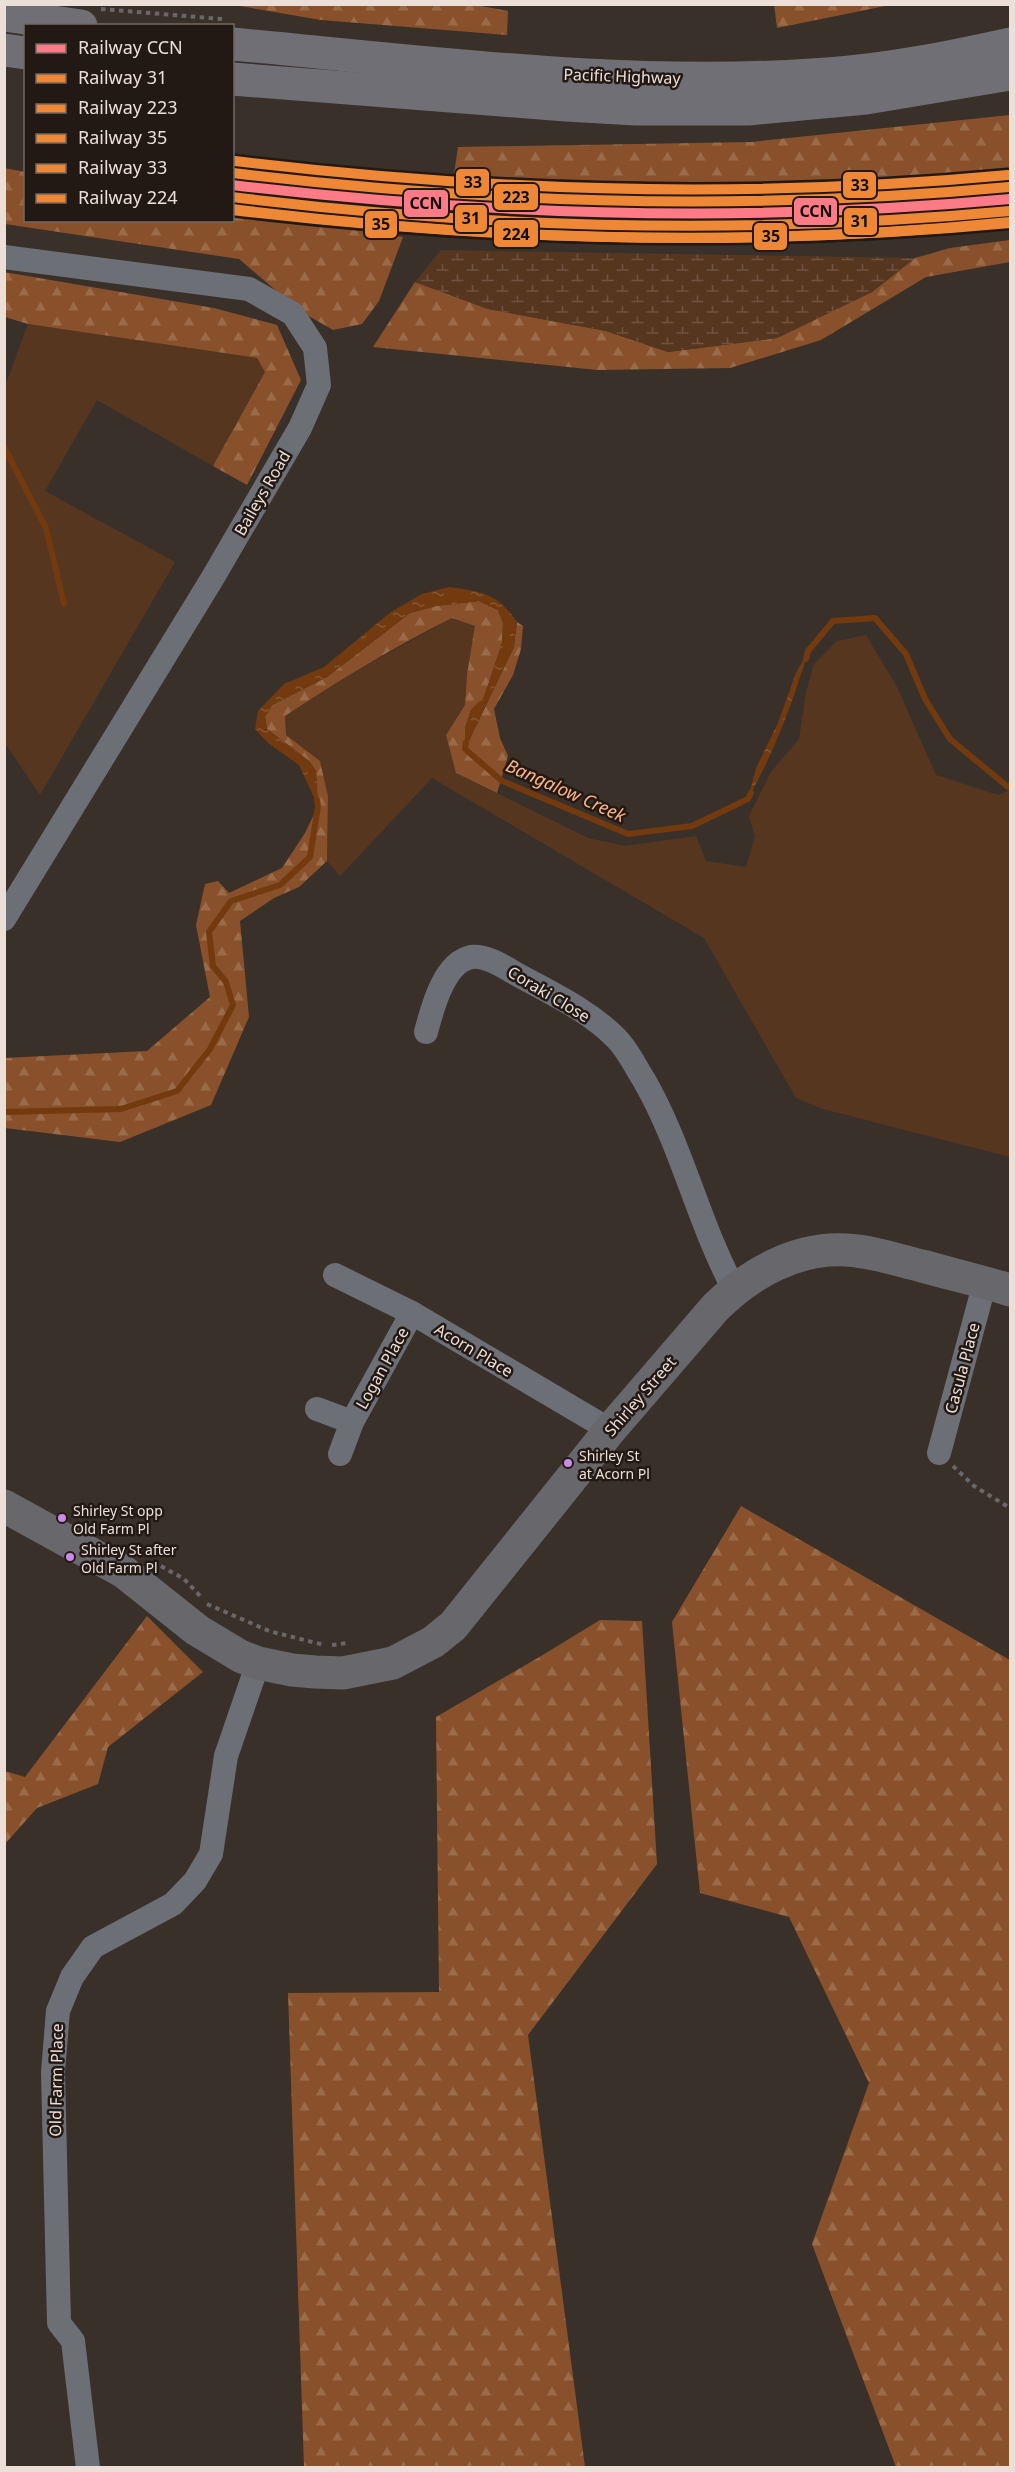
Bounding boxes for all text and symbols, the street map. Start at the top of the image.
legend [24,24,234,222]
text: Railway CCN [78,35,183,59]
street label: Pacific Highway [563,63,682,89]
text: Railway 31 [78,65,167,89]
text: Railway 223 [78,95,178,119]
text: Railway 35 [78,125,167,149]
text: Railway 33 [78,155,167,179]
line badge: 33 [455,168,490,197]
text: 33 [464,171,482,193]
line badge: 33 [842,171,877,199]
text: 33 [851,174,869,196]
line badge: 223 [493,183,539,211]
text: Railway 224 [78,185,178,209]
text: 223 [502,186,530,208]
line badge: CCN [403,189,449,218]
text: CCN [409,192,443,214]
line badge: CCN [793,197,838,226]
text: CCN [799,200,833,222]
line badge: 31 [454,204,488,233]
text: 31 [462,207,480,229]
line badge: 31 [843,207,878,236]
line badge: 35 [364,210,398,239]
text: 31 [851,210,869,232]
text: 35 [372,213,390,235]
line badge: 224 [493,219,539,248]
line badge: 35 [753,222,788,251]
text: 224 [502,223,530,245]
text: 35 [762,225,780,247]
street label: Baileys Road [229,446,295,540]
water label: Bangalow Creek [502,753,631,828]
street label: Coraki Close [504,961,594,1027]
street label: Acorn Place [431,1318,517,1382]
street label: Casula Place [939,1320,985,1416]
street label: Logan Place [350,1323,414,1413]
street label: Shirley Street [599,1351,681,1441]
place label: Shirley St at Acorn Pl [579,1446,650,1483]
marker: Shirley St at Acorn Pl [562,1457,574,1469]
place label: Shirley St opp Old Farm Pl [73,1501,163,1538]
marker: Shirley St opp Old Farm Pl [56,1512,68,1524]
place label: Shirley St after Old Farm Pl [81,1540,177,1577]
marker: Shirley St after Old Farm Pl [64,1551,76,1563]
street label: Old Farm Place [44,2023,68,2137]

